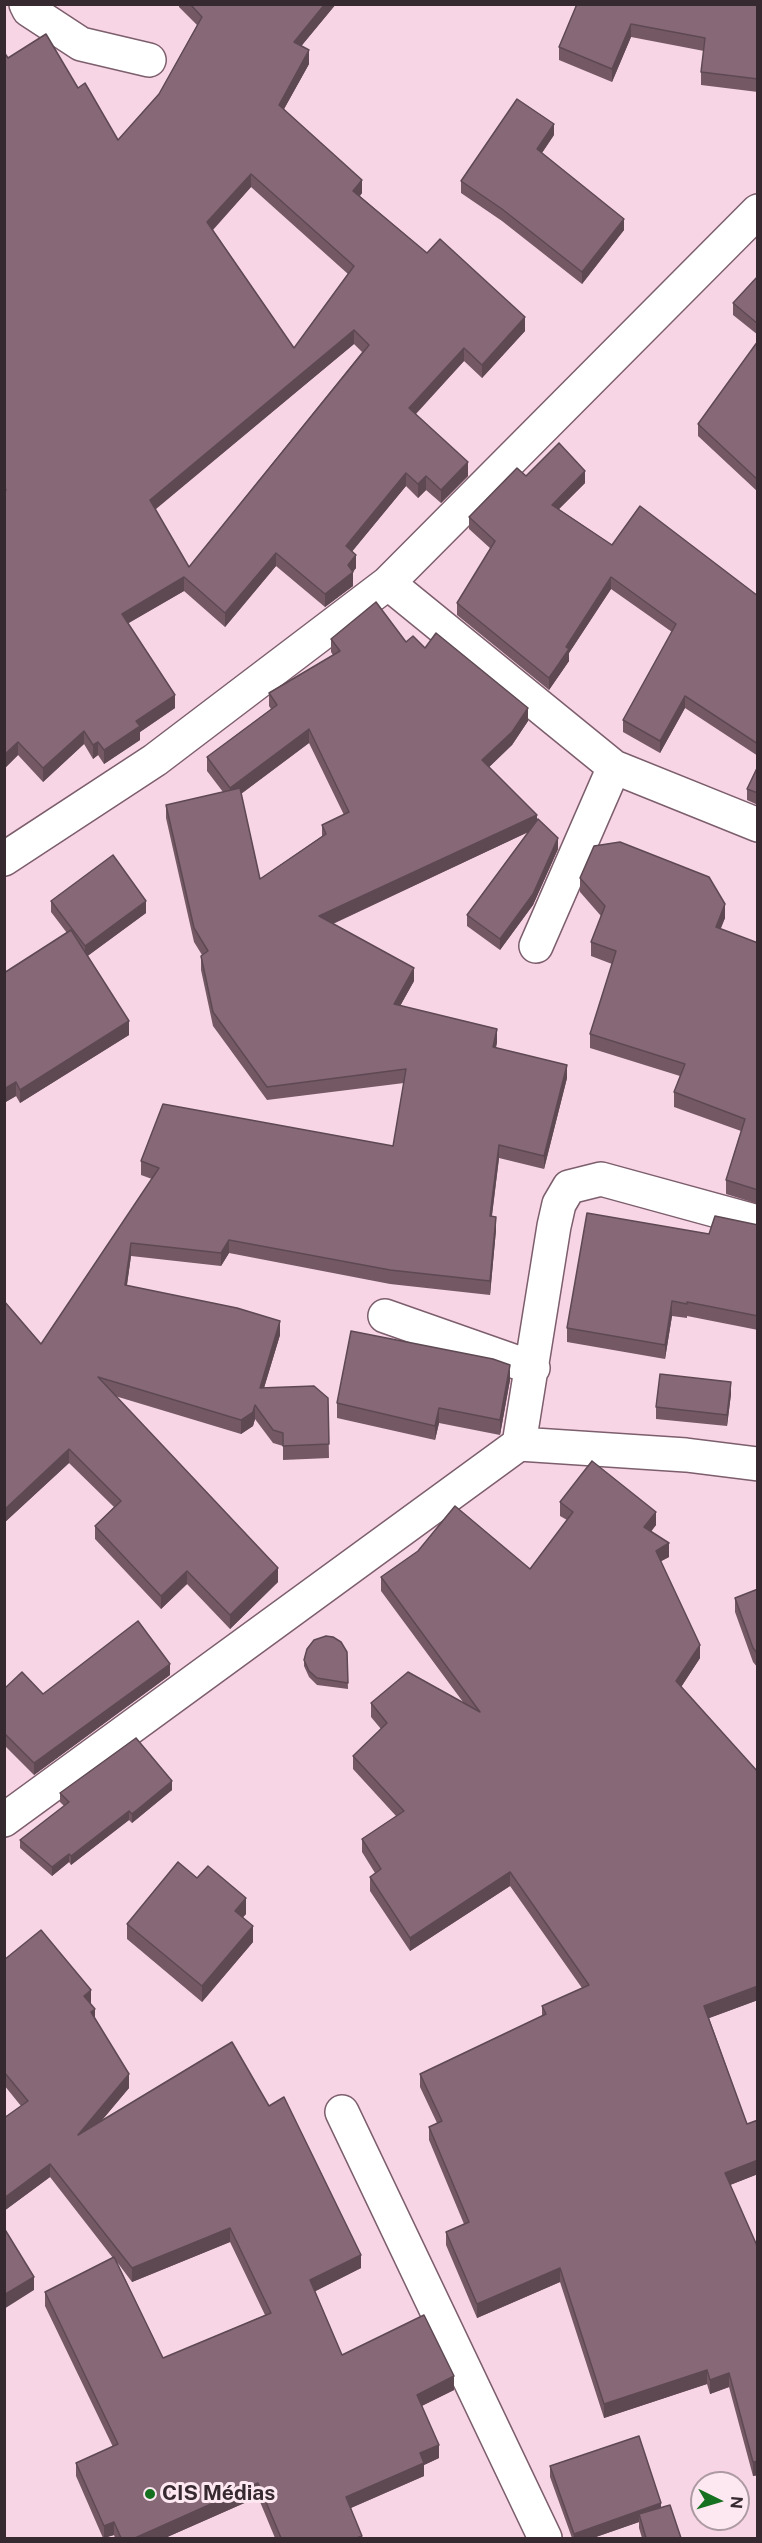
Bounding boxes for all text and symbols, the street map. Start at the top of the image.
north arrow [690,2471,750,2531]
place label: CIS Médias [162,2481,275,2507]
marker: CIS Médias [143,2487,157,2501]
text: N [726,2495,746,2509]

